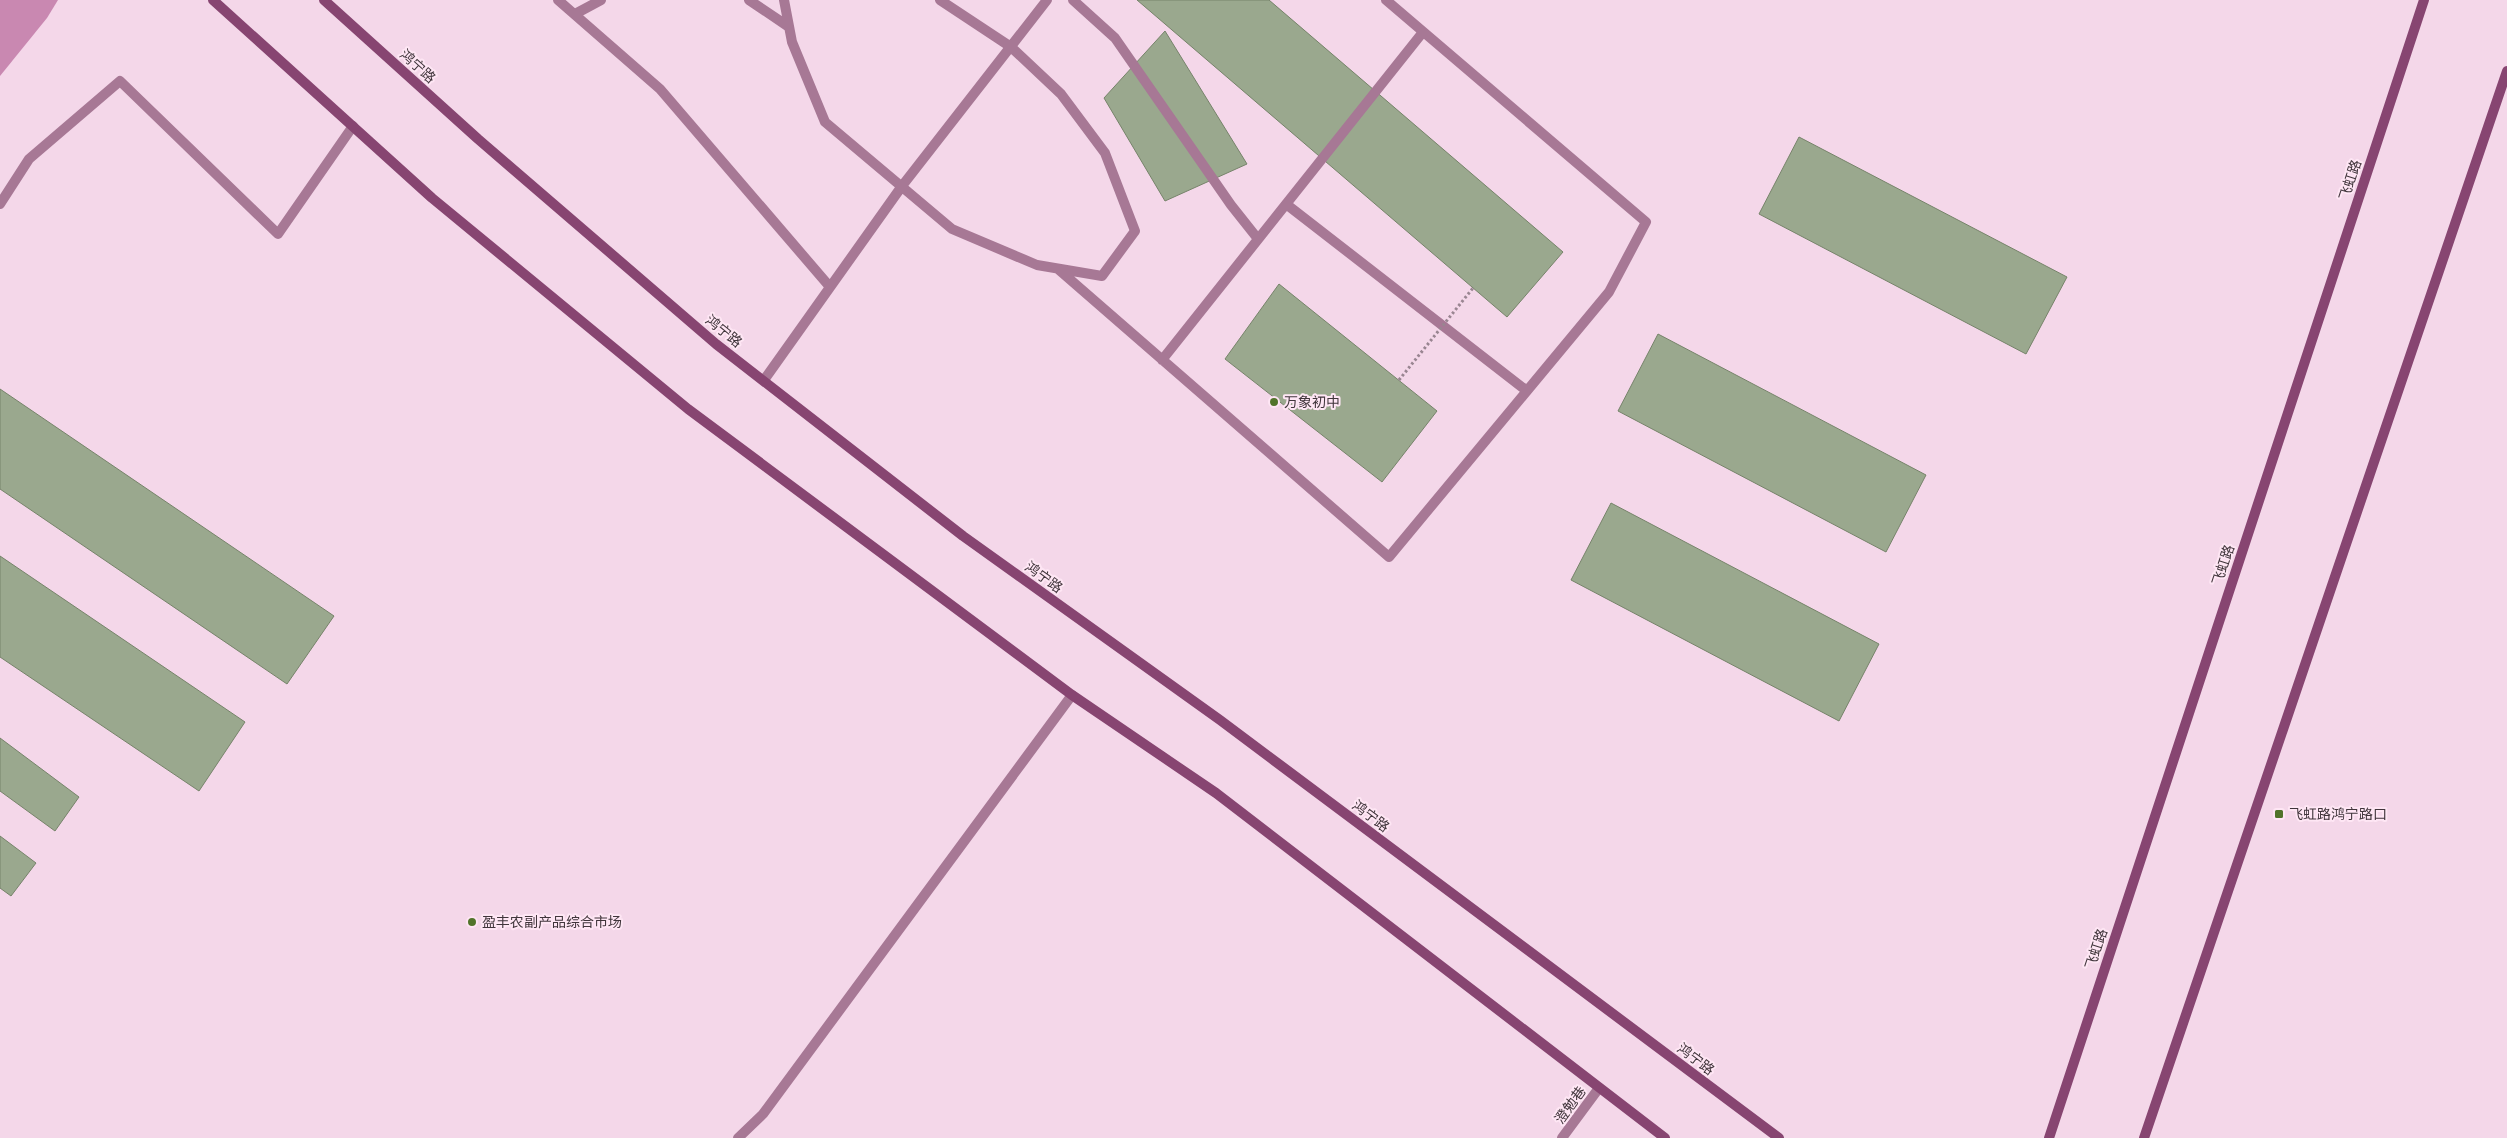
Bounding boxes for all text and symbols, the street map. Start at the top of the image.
street label: 鸿宁路 [396,45,440,87]
street label: 飞虹路 [2334,157,2366,203]
street label: 鸿宁路 [701,310,747,352]
place label: 万象初中 [1284,392,1340,412]
marker: 万象初中 [1268,396,1280,408]
street label: 飞虹路 [2207,542,2239,588]
street label: 鸿宁路 [1021,557,1067,597]
street label: 鸿宁路 [1348,795,1394,837]
place label: 飞虹路鸿宁路口 [2289,804,2387,824]
marker: 飞虹路鸿宁路口 [2273,808,2285,820]
place label: 盈丰农副产品综合市场 [482,912,622,932]
marker: 盈丰农副产品综合市场 [466,916,478,928]
street label: 飞虹路 [2080,926,2112,972]
street label: 鸿宁路 [1673,1038,1719,1080]
street label: 澄勉巷 [1550,1082,1590,1128]

